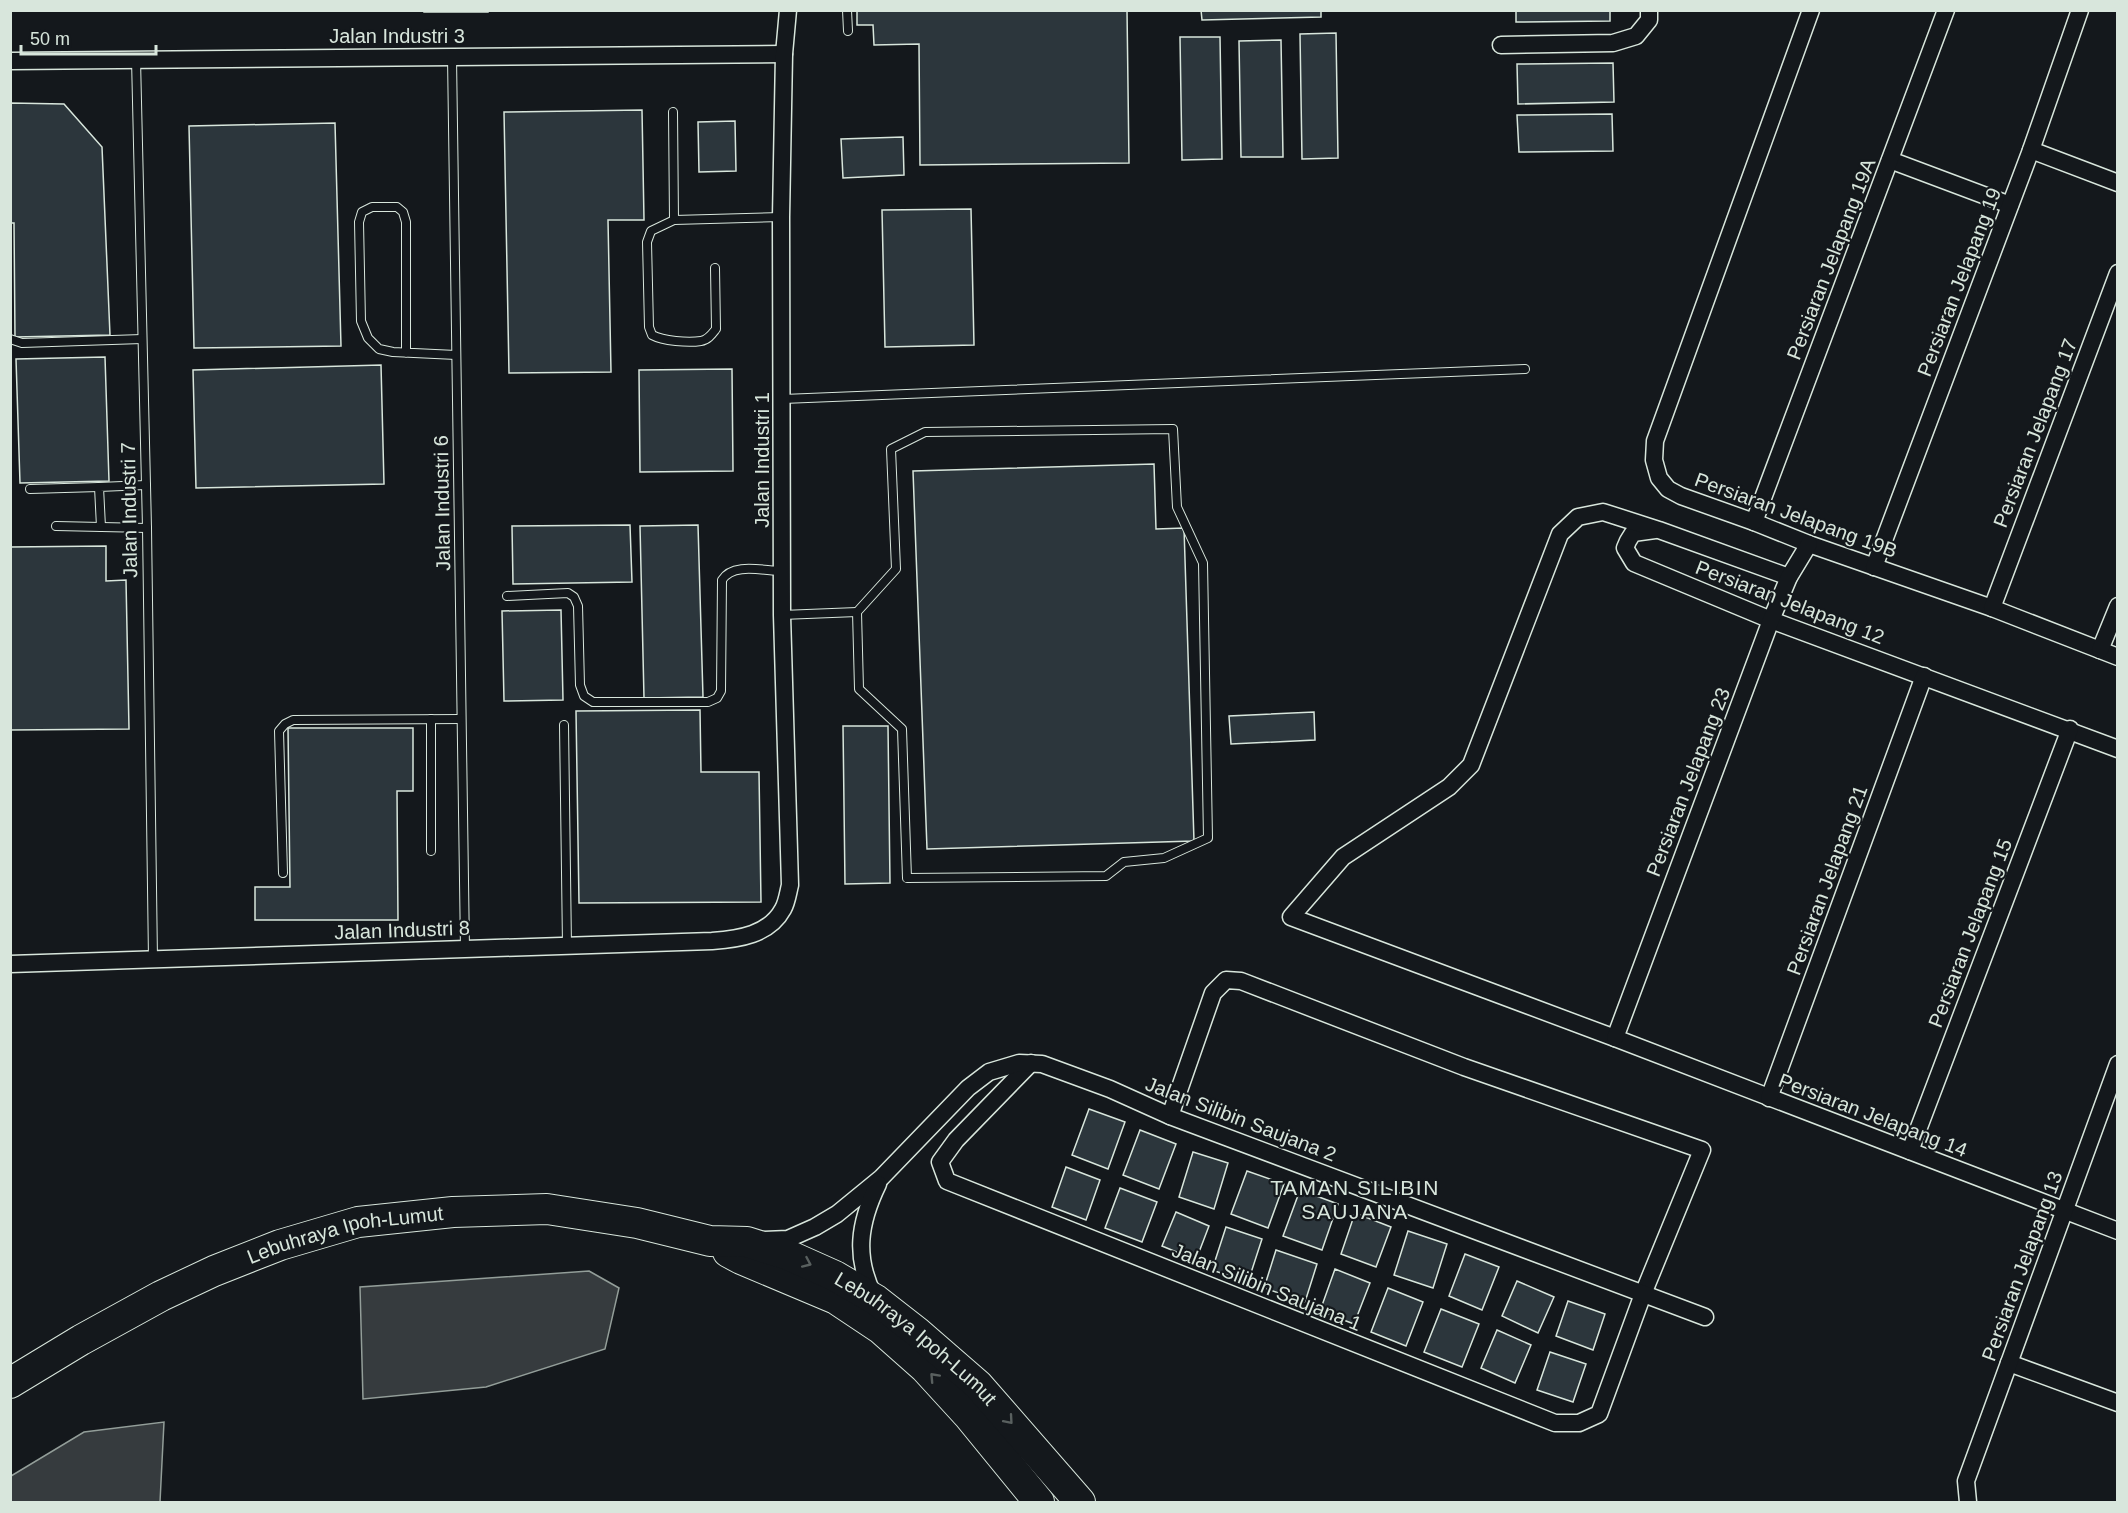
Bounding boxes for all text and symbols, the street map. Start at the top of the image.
scale bar [21,18,156,56]
street label: Jalan Industri 3 [329,25,465,47]
text: 50 m [30,29,70,49]
street label: Persiaran Jelapang 19A [1782,155,1880,363]
street label: Persiaran Jelapang 19 [1913,185,2005,379]
street label: Persiaran Jelapang 17 [1989,336,2081,530]
street label: Jalan Industri 1 [751,392,773,528]
street label: Jalan Industri 6 [430,435,454,571]
street label: Jalan Industri 7 [117,442,141,578]
street label: Persiaran Jelapang 19B [1692,468,1900,562]
street label: Persiaran Jelapang 12 [1693,556,1887,648]
street label: Persiaran Jelapang 23 [1642,685,1734,879]
street label: Persiaran Jelapang 21 [1782,782,1872,978]
street label: Persiaran Jelapang 15 [1924,836,2016,1030]
street label: Jalan Industri 8 [334,917,470,943]
street label: Persiaran Jelapang 14 [1776,1069,1970,1161]
street label: Jalan Silibin Saujana 2 [1143,1072,1339,1166]
street label: Persiaran Jelapang 13 [1977,1168,2067,1364]
district label: TAMAN SILIBIN SAUJANA [1270,1176,1440,1223]
street label: Lebuhraya Ipoh-Lumut [244,1202,445,1268]
street label: Jalan Silibin Saujana 1 [1169,1239,1365,1335]
one-way arrow [801,1256,812,1268]
street label: Lebuhraya Ipoh-Lumut [831,1267,1002,1410]
one-way arrow [930,1374,941,1384]
one-way arrow [1002,1413,1013,1424]

